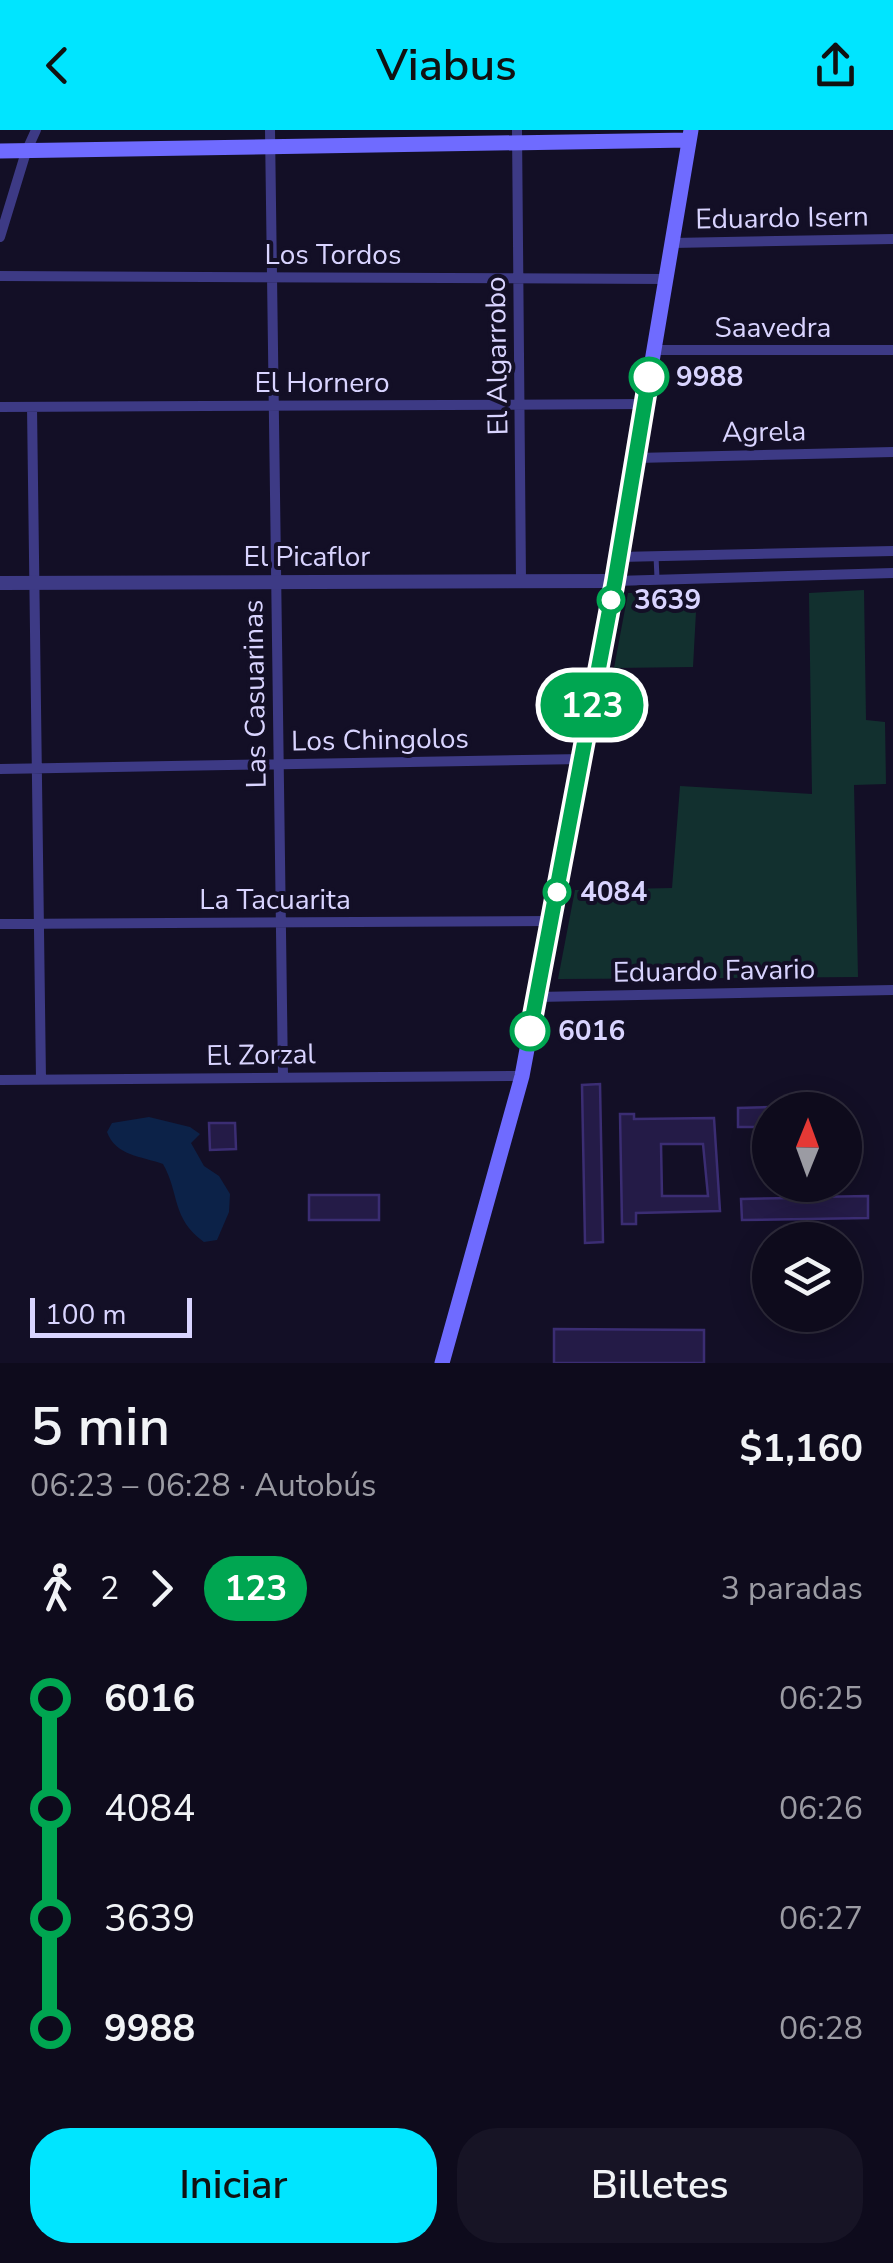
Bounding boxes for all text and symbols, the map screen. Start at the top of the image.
text: Viabus [376,35,517,96]
icon: back [30,38,85,93]
icon: share [808,38,863,93]
street label: Eduardo Isern [695,197,869,239]
street label: Los Tordos [265,236,401,274]
street label: El Algarrobo [477,276,517,436]
street label: Saavedra [715,309,831,347]
marker: 9988 [630,358,668,396]
place label: 9988 [676,358,743,396]
street label: El Hornero [255,364,389,402]
street label: Agrela [721,412,807,452]
street label: El Picaflor [244,538,370,576]
place label: 3639 [634,581,701,619]
marker: 3639 [598,587,624,613]
street label: Las Casuarinas [234,599,276,789]
line badge: 123 [534,672,650,738]
text: 123 [560,682,624,729]
street label: Los Chingolos [291,719,469,761]
place label: 4084 [580,873,647,911]
marker: 4084 [544,879,570,905]
street label: La Tacuarita [199,881,351,919]
street label: Eduardo Favario [612,950,816,992]
marker: 6016 [511,1012,549,1050]
place label: 6016 [558,1012,625,1050]
street label: El Zorzal [206,1035,317,1075]
north arrow [752,1092,862,1202]
map controls [752,1092,862,1332]
button: layers [752,1222,862,1332]
scale bar [30,1293,192,1338]
text: 100 m [45,1296,127,1334]
text: 5 min [30,1389,170,1464]
text: $1,160 [740,1423,863,1474]
text: 06:23 – 06:28 · Autobús [30,1464,377,1507]
icon: walk [30,1561,85,1616]
icon: forward [134,1561,189,1616]
text: 123 [224,1565,287,1612]
text: 2 [100,1567,119,1610]
text: 3 paradas [721,1567,863,1610]
text: 6016 [104,1673,195,1724]
text: 06:25 [779,1677,863,1720]
text: 4084 [104,1783,195,1834]
text: 06:26 [779,1787,863,1830]
text: 3639 [104,1893,195,1944]
text: 06:27 [779,1897,863,1940]
text: 9988 [104,2003,195,2054]
text: 06:28 [779,2007,863,2050]
button: Iniciar [30,2128,437,2243]
button: Billetes [457,2128,863,2243]

